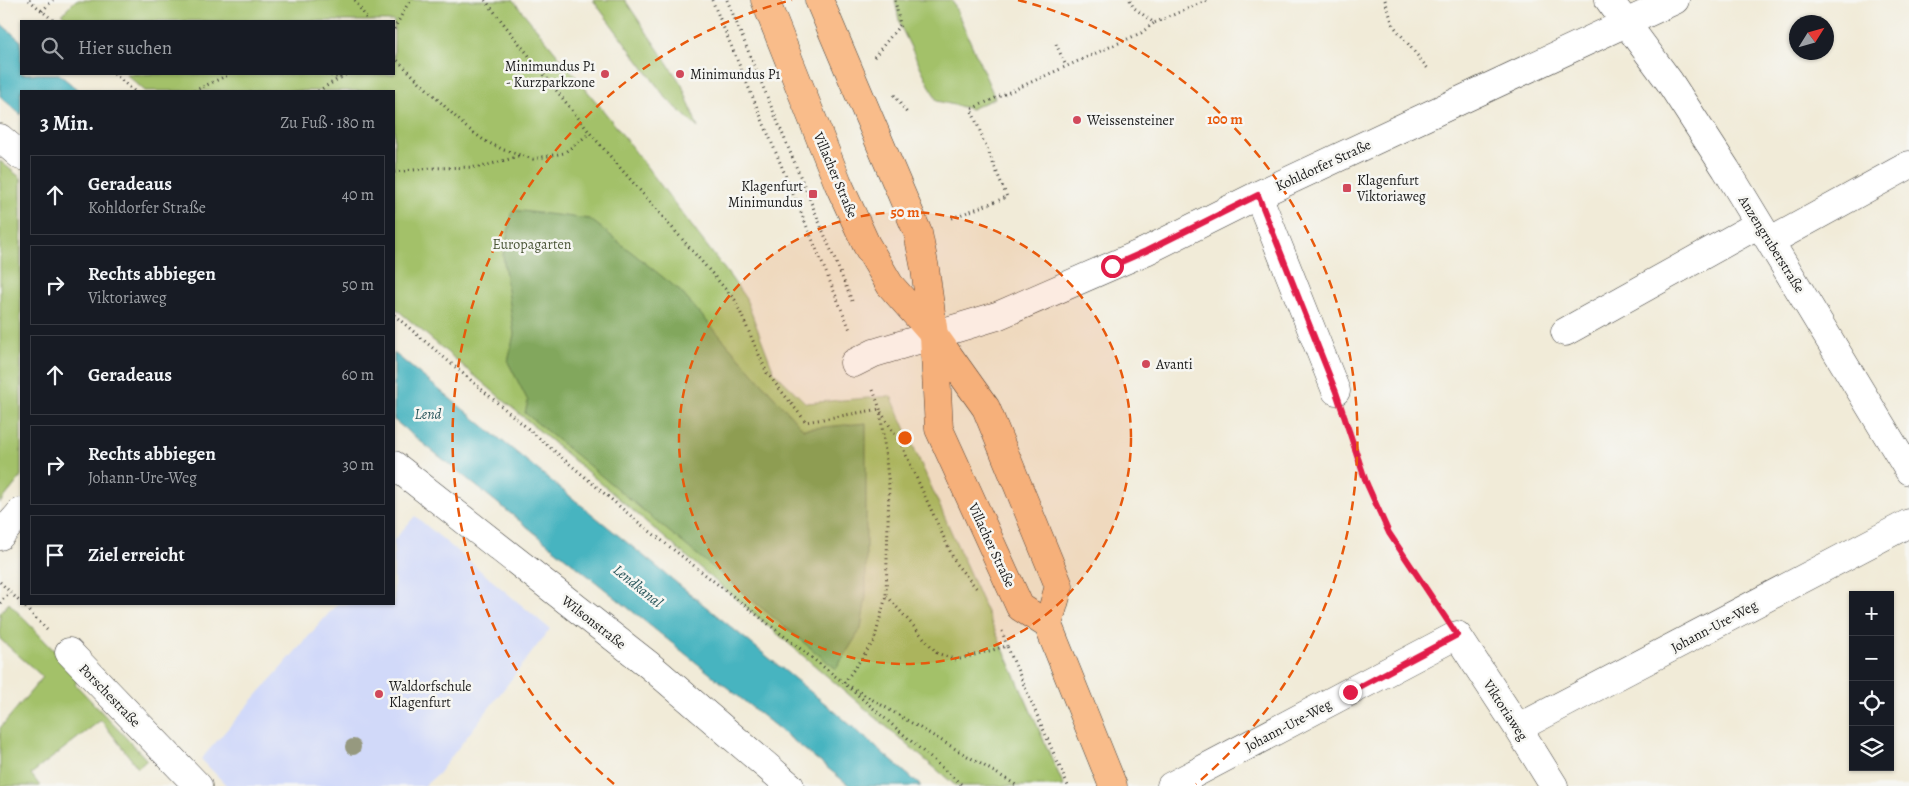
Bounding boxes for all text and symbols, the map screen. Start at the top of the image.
north arrow [1789,15,1834,60]
search box [20,20,395,75]
icon: search [38,34,66,62]
text: Hier suchen [78,35,172,61]
place label: Minimundus P1 - Kurzparkzone [505,57,595,92]
place label: Minimundus P1 [690,65,780,84]
marker: Minimundus P1 - Kurzparkzone [599,68,611,80]
marker: Minimundus P1 [674,68,686,80]
text: 3 Min. [40,109,94,137]
text: 100 m [1207,109,1243,129]
place label: Weissensteiner [1086,111,1175,130]
text: Zu Fuß · 180 m [280,112,375,134]
marker: Weissensteiner [1071,114,1083,126]
street label: Villacher Straße [809,128,862,221]
street label: Kohldorfer Straße [1272,135,1374,196]
text: Geradeaus [88,171,172,197]
place label: Klagenfurt Viktoriaweg [1356,171,1426,206]
place label: Klagenfurt Minimundus [728,177,803,212]
icon: ahead [41,181,69,209]
marker: Klagenfurt Viktoriaweg [1341,182,1353,194]
text: 40 m [342,184,374,206]
marker: Klagenfurt Minimundus [807,188,819,200]
street label: Anzengruberstraße [1734,191,1809,296]
text: Kohldorfer Straße [88,197,206,219]
text: 50 m [890,202,920,222]
park label: Europagarten [493,235,572,254]
route start [1101,255,1124,278]
text: Rechts abbiegen [88,261,216,287]
icon: right [41,271,69,299]
text: 50 m [342,274,374,296]
text: Viktoriaweg [88,287,167,309]
place label: Avanti [1155,355,1193,374]
marker: Avanti [1140,358,1152,370]
icon: ahead [41,361,69,389]
text: Geradeaus [88,362,172,388]
text: 60 m [342,364,374,386]
water label: Lend [414,404,442,424]
centre of rings [896,429,914,447]
text: Rechts abbiegen [88,441,216,467]
icon: right [41,451,69,479]
text: 30 m [342,454,374,476]
text: Johann-Ure-Weg [88,467,197,489]
street label: Villacher Straße [963,499,1019,591]
icon: arrive [41,541,69,569]
text: Ziel erreicht [88,542,185,568]
water label: Lendkanal [609,560,667,612]
street label: Wilsonstraße [557,591,630,653]
map controls [1849,591,1894,771]
button: + [1849,591,1894,636]
street label: Johann-Ure-Weg [1668,596,1761,657]
button: − [1849,636,1894,681]
street label: Porschestraße [75,660,145,731]
street label: Viktoriaweg [1478,675,1532,744]
place label: Waldorfschule Klagenfurt [388,677,472,712]
route end [1339,681,1362,704]
button: locate [1849,681,1894,726]
marker: Waldorfschule Klagenfurt [373,688,385,700]
street label: Johann-Ure-Weg [1242,695,1335,756]
button: layers [1849,726,1894,771]

